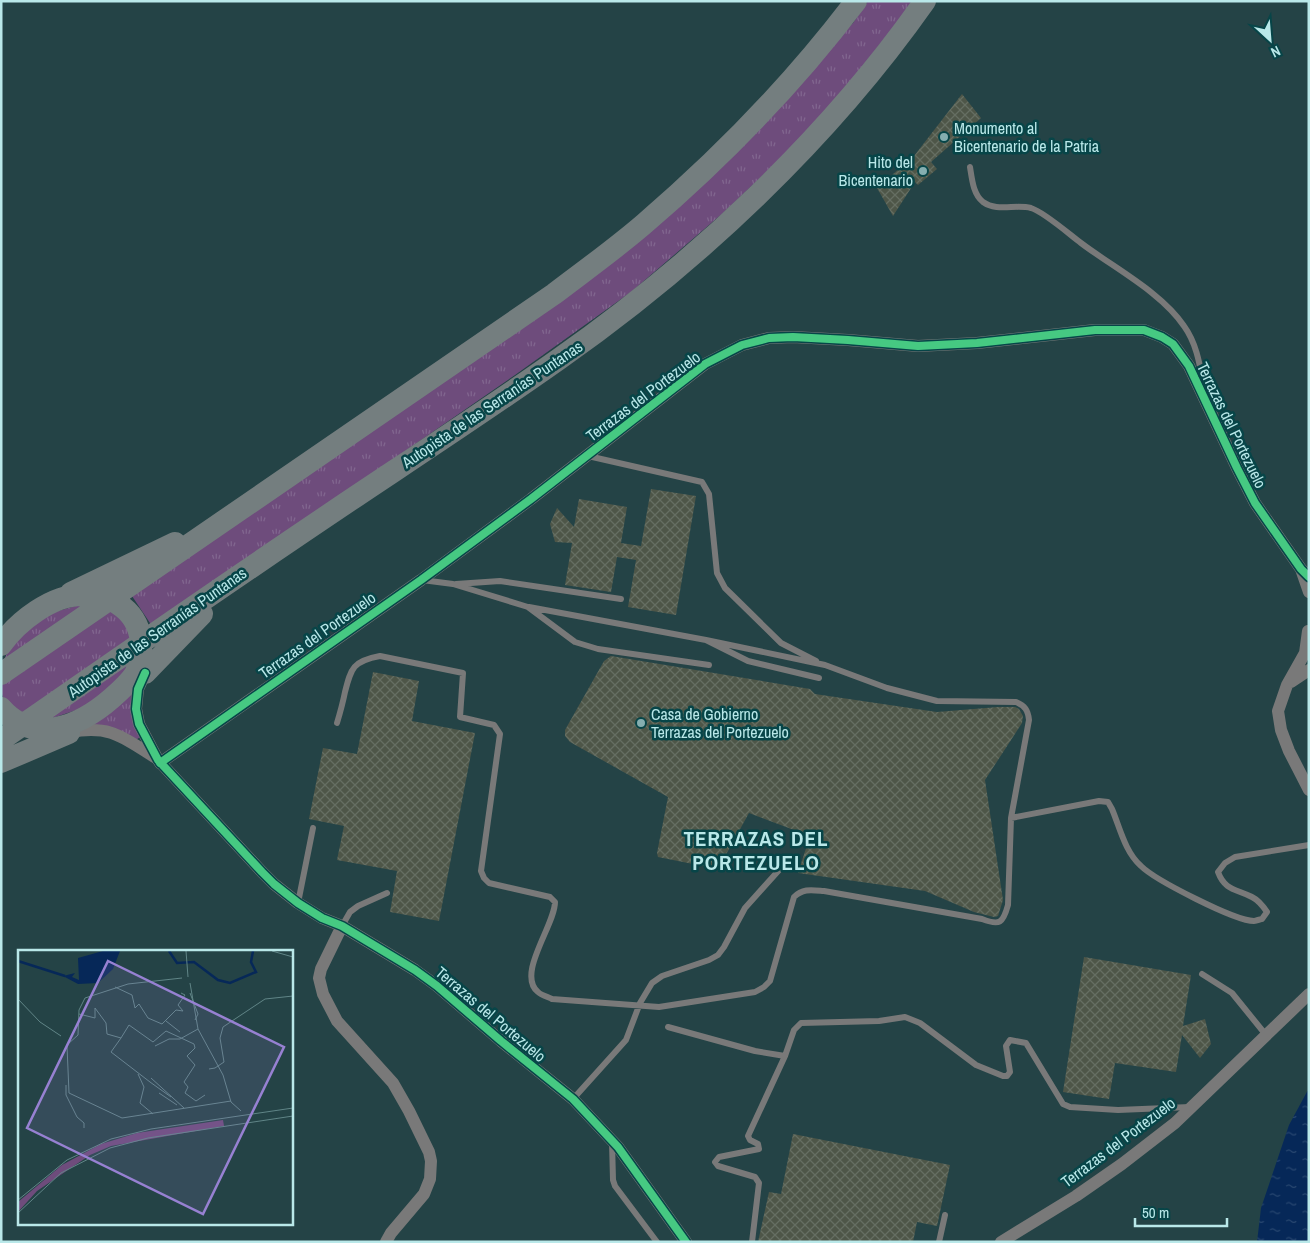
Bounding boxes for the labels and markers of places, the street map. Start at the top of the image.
place label: Monumento al Bicentenario de la Patria [954,117,1100,157]
marker: Monumento al Bicentenario de la Patria [938,131,950,143]
place label: Hito del Bicentenario [839,151,913,191]
marker: Hito del Bicentenario [917,165,929,177]
place label: Casa de Gobierno Terrazas del Portezuelo [651,703,789,743]
marker: Casa de Gobierno Terrazas del Portezuelo [635,717,647,729]

